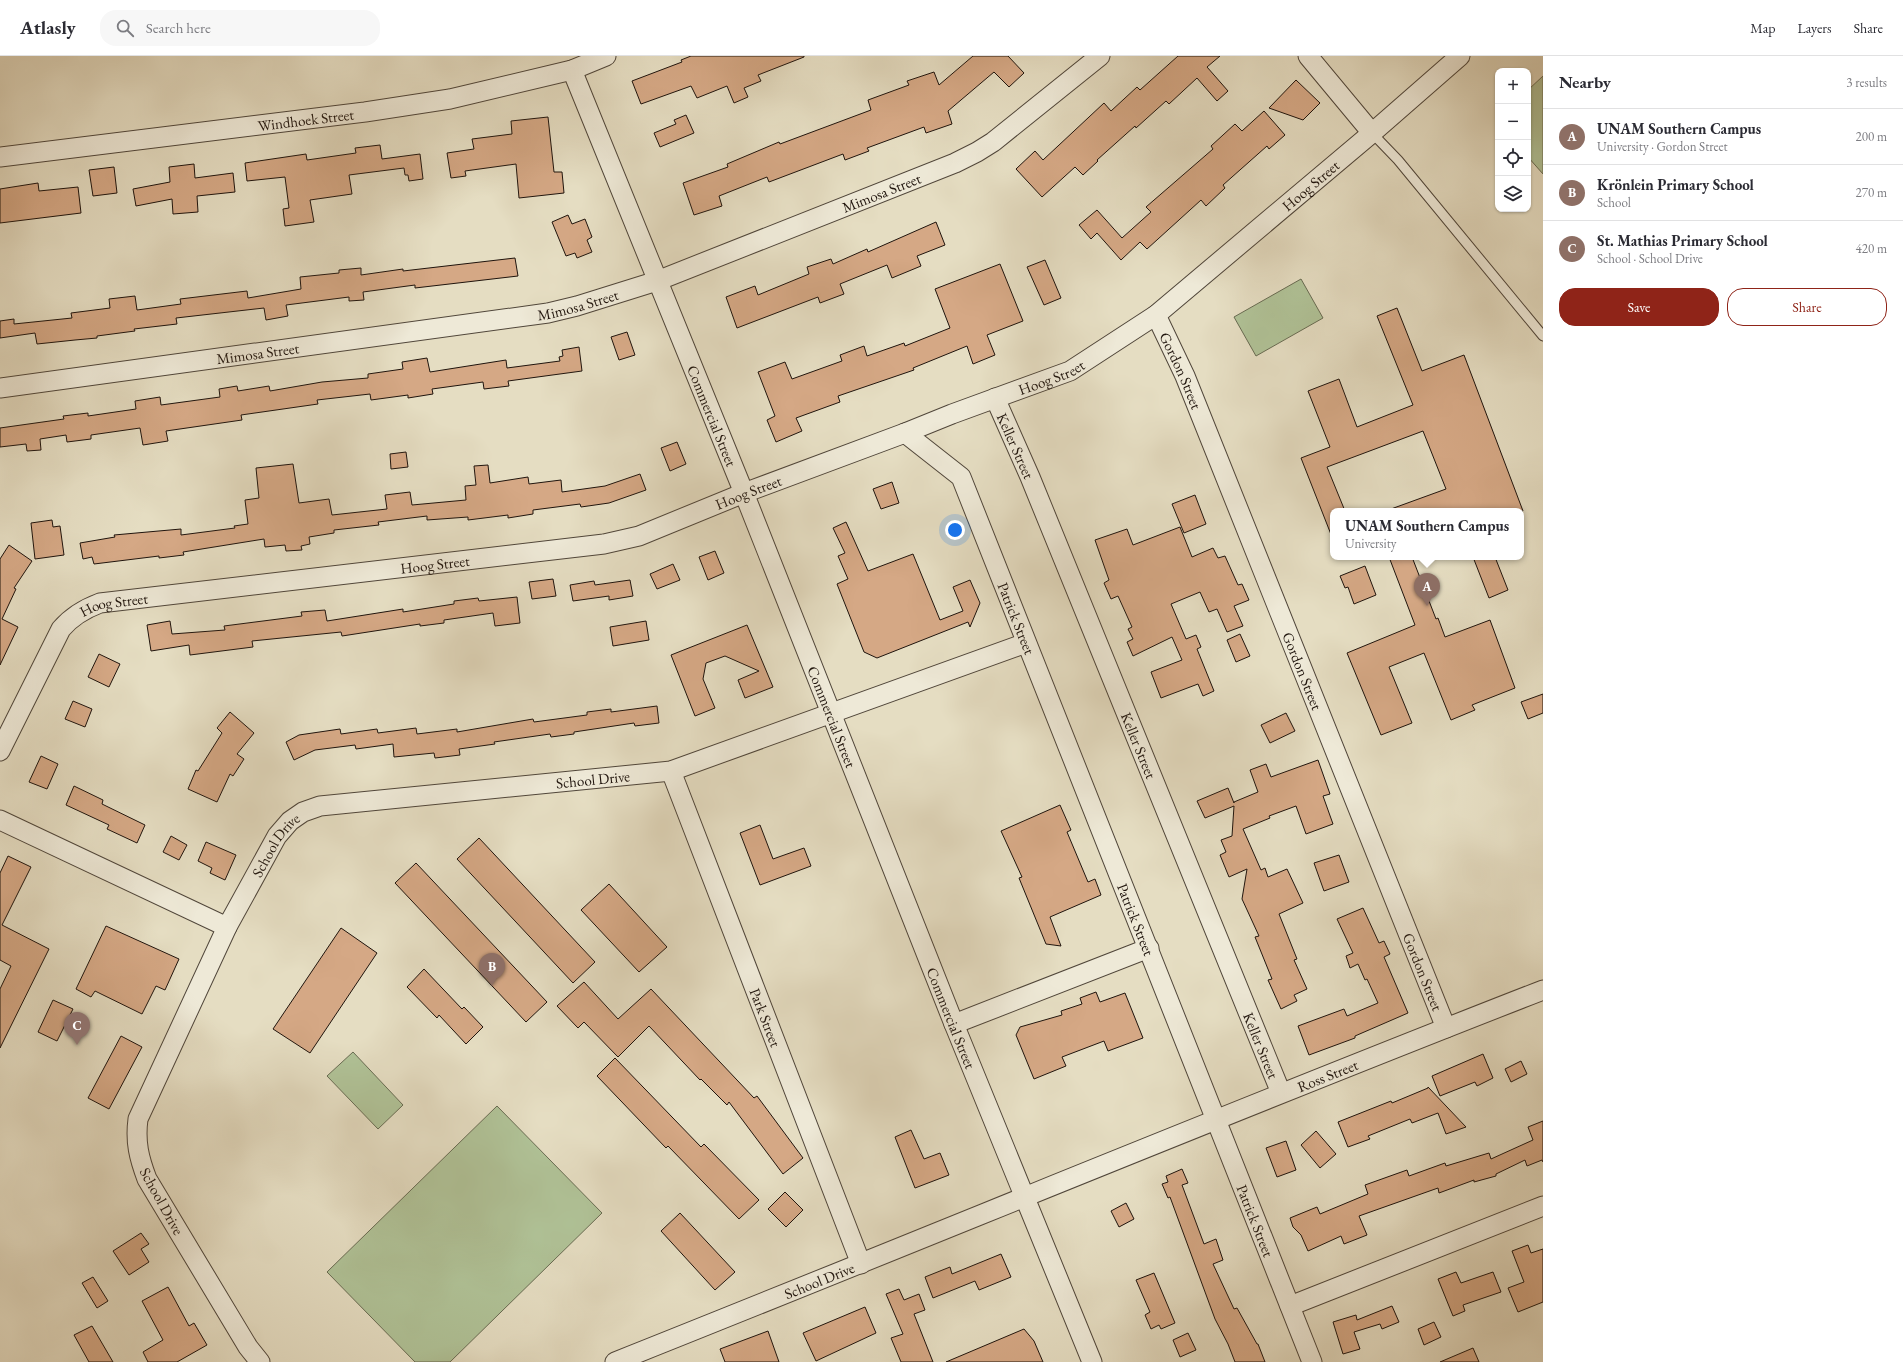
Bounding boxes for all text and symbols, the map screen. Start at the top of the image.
search box [100,10,380,46]
text: Atlasly [20,15,76,40]
icon: search [114,17,136,39]
text: Search here [146,18,211,37]
text: Map [1750,19,1775,37]
text: Layers [1797,19,1832,37]
text: Share [1854,19,1883,37]
map controls [1495,68,1531,212]
button: + [1495,68,1531,104]
text: Nearby [1559,71,1611,93]
text: 3 results [1846,74,1887,91]
street label: Windhoek Street [257,104,355,135]
button: − [1495,104,1531,140]
text: UNAM Southern Campus [1597,119,1761,138]
text: A [1567,128,1577,145]
text: 200 m [1856,128,1887,145]
text: University · Gordon Street [1597,138,1728,155]
button: locate [1495,140,1531,176]
street label: Hoog Street [1277,155,1343,215]
street label: Mimosa Street [839,168,924,216]
text: Krönlein Primary School [1597,175,1754,194]
button: layers [1495,176,1531,212]
text: B [1568,184,1576,201]
text: 270 m [1856,184,1887,201]
text: School [1597,194,1631,211]
text: St. Mathias Primary School [1597,231,1768,250]
text: C [1567,240,1577,257]
text: 420 m [1856,240,1887,257]
text: School · School Drive [1597,250,1703,267]
street label: Mimosa Street [536,284,621,324]
button: Save [1559,288,1719,326]
button: Share [1727,288,1887,326]
street label: Gordon Street [1156,329,1207,412]
street label: Mimosa Street [215,338,300,368]
street label: Hoog Street [1016,355,1088,399]
street label: Commercial Street [683,362,742,469]
street label: Keller Street [993,410,1039,482]
street label: Hoog Street [712,470,784,513]
popup [1330,508,1524,560]
text: UNAM Southern Campus [1345,516,1509,535]
your location [945,520,965,540]
text: University [1345,535,1396,552]
street label: Hoog Street [399,550,471,577]
pin: A [1414,573,1440,606]
street label: Patrick Street [994,579,1040,657]
street label: Hoog Street [76,588,149,620]
street label: Gordon Street [1279,629,1327,713]
street label: Commercial Street [804,663,861,770]
street label: Keller Street [1117,709,1161,782]
street label: School Drive [555,766,631,792]
street label: School Drive [247,808,303,880]
street label: Patrick Street [1114,880,1159,958]
street label: Gordon Street [1399,930,1448,1014]
pin: B [479,953,505,986]
street label: Commercial Street [923,964,981,1072]
street label: Park Street [746,985,786,1050]
street label: Keller Street [1239,1009,1284,1082]
pin: C [64,1012,90,1045]
street label: Ross Street [1294,1054,1361,1096]
street label: School Drive [136,1164,188,1238]
street label: Patrick Street [1233,1182,1279,1260]
street label: School Drive [781,1257,857,1303]

